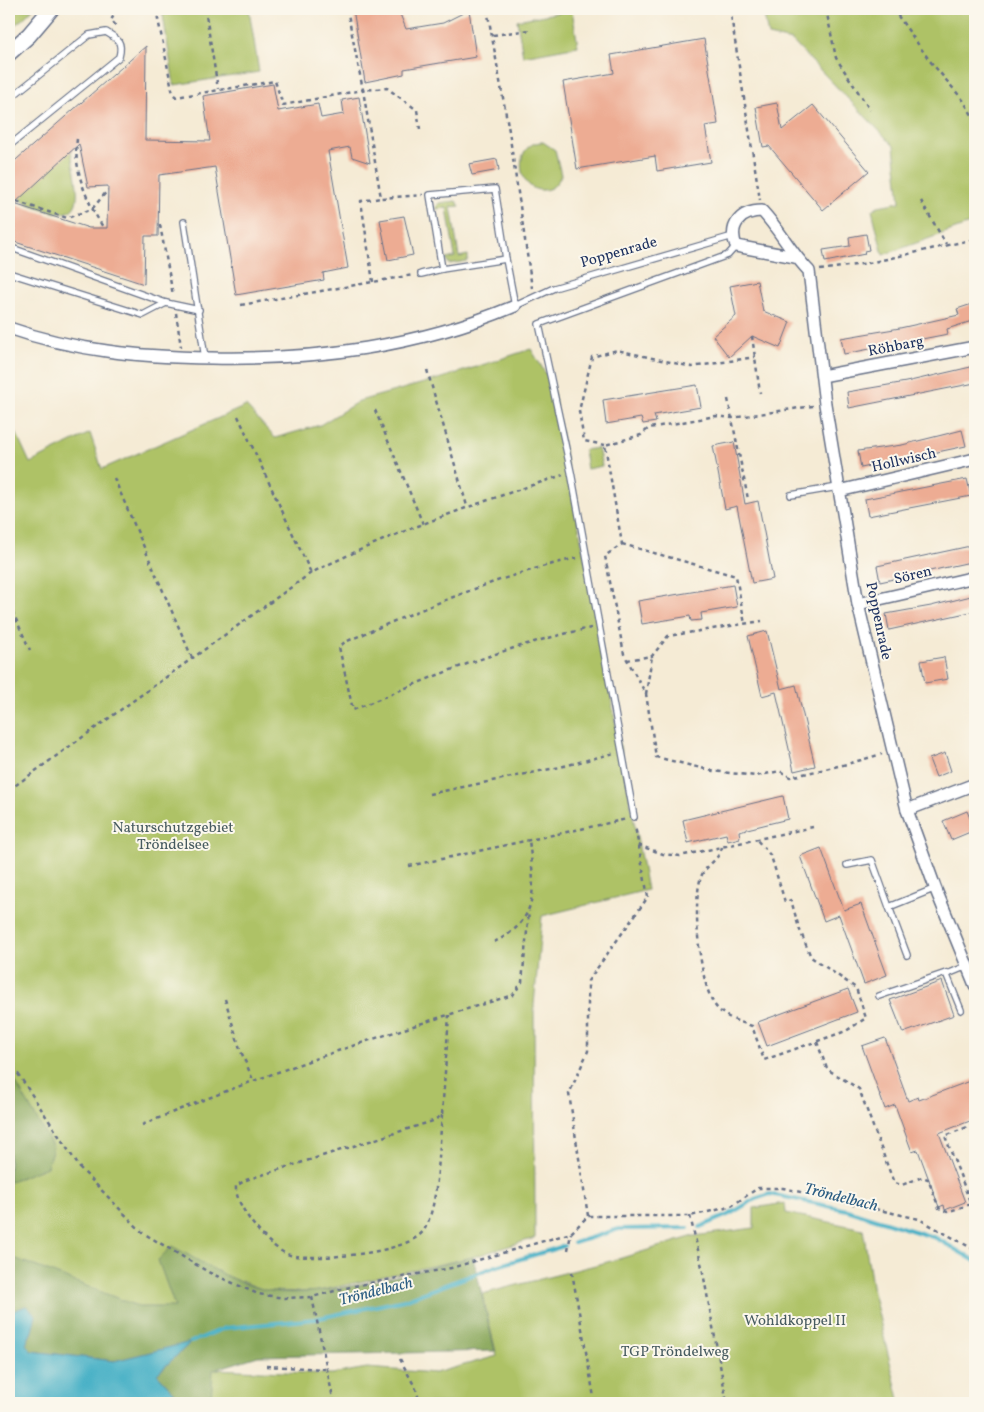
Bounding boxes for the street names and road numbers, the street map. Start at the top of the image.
street label: Poppenrade [578,232,660,274]
street label: Röhbarg [866,331,926,363]
street label: Hollwisch [870,443,939,479]
street label: Sören [892,561,934,591]
street label: Poppenrade [860,580,896,662]

